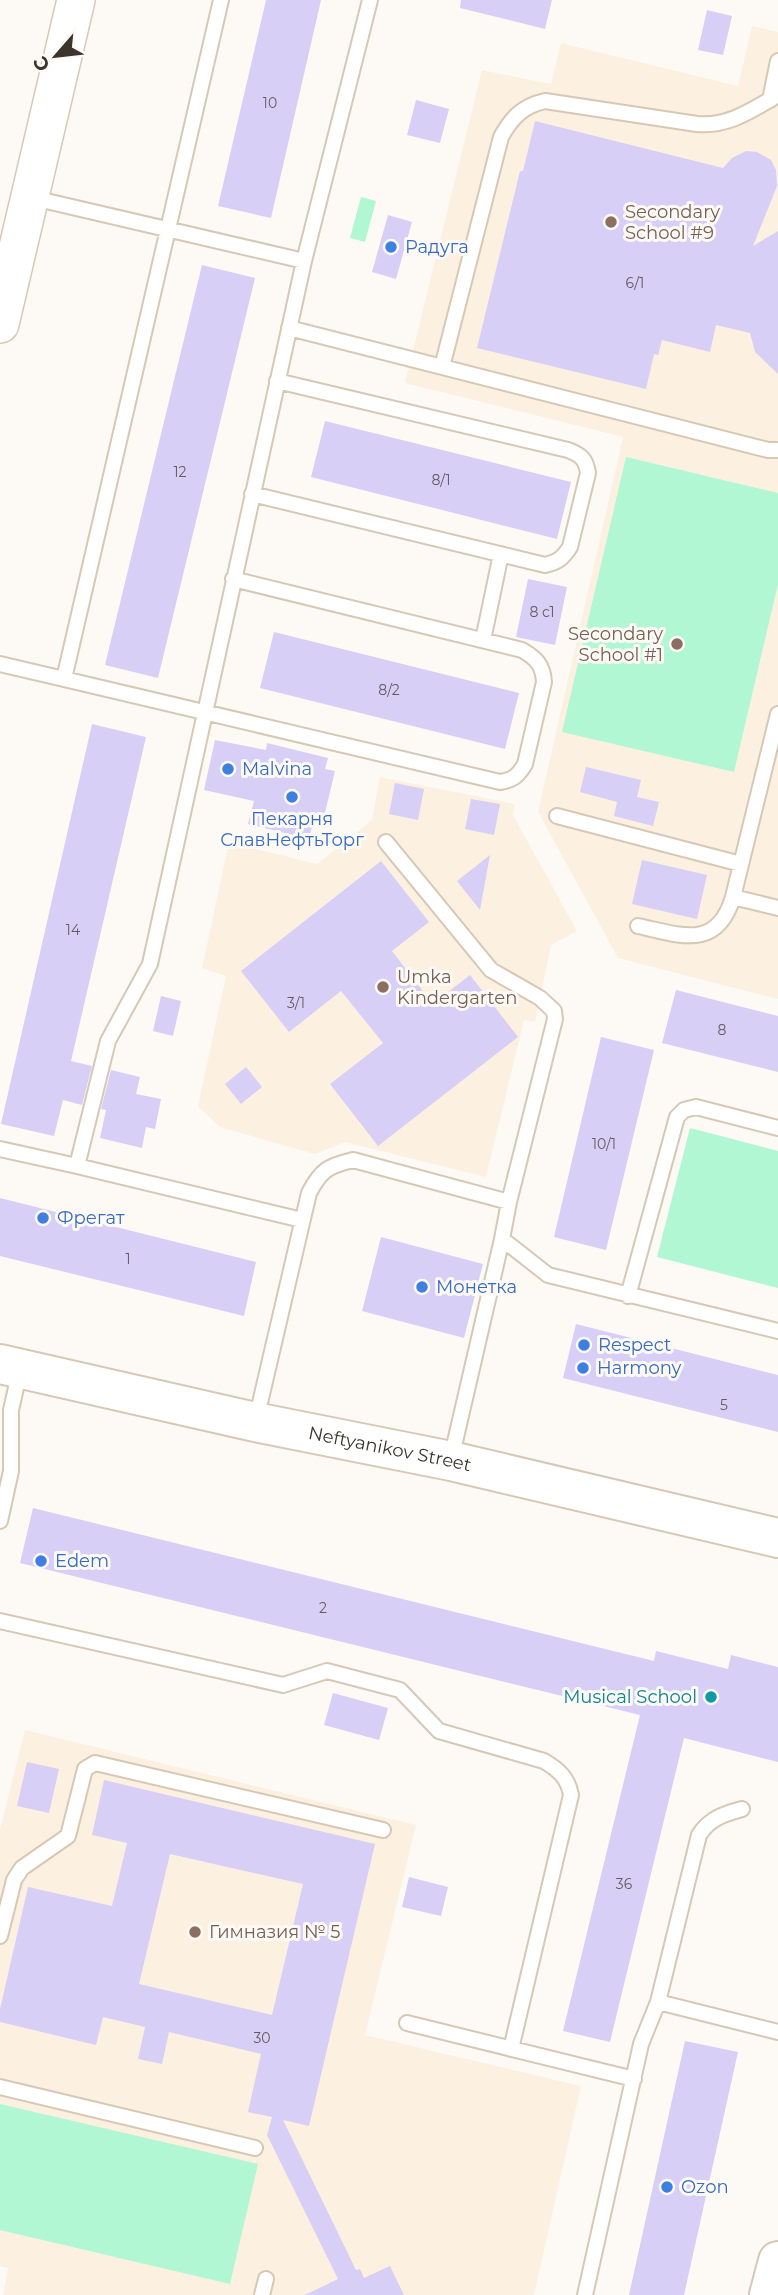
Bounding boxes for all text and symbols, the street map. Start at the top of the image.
north arrow [21,21,91,91]
text: С [28,52,55,75]
house number: 10 [263,94,277,112]
place label: Secondary School #9 [625,201,720,244]
marker: Secondary School #9 [603,214,619,230]
place label: Радуга [405,236,469,258]
marker: Радуга [383,239,399,255]
house number: 6/1 [626,274,644,292]
house number: 12 [173,463,187,481]
house number: 8/1 [431,471,451,489]
house number: 8 с1 [529,603,555,621]
place label: Secondary School #1 [568,623,663,666]
marker: Secondary School #1 [669,636,685,652]
house number: 8/2 [378,681,400,699]
place label: Malvina [242,758,312,780]
marker: Malvina [220,761,236,777]
marker: Пекарня СлавНефтьТорг [284,789,300,805]
place label: Пекарня СлавНефтьТорг [220,808,364,851]
house number: 14 [66,921,81,939]
place label: Umka Kindergarten [397,966,517,1009]
marker: Umka Kindergarten [375,979,391,995]
house number: 3/1 [287,994,305,1012]
house number: 8 [718,1021,727,1039]
house number: 10/1 [592,1135,616,1153]
place label: Фрегат [57,1207,125,1229]
marker: Фрегат [35,1210,51,1226]
house number: 1 [125,1250,131,1268]
place label: Монетка [436,1276,517,1298]
marker: Монетка [414,1279,430,1295]
place label: Respect [598,1334,671,1356]
marker: Respect [576,1337,592,1353]
place label: Harmony [597,1357,682,1379]
marker: Harmony [575,1360,591,1376]
house number: 5 [720,1396,728,1414]
street label: Neftyanikov Street [306,1422,473,1476]
place label: Edem [55,1550,109,1572]
marker: Edem [33,1553,49,1569]
house number: 2 [319,1599,327,1617]
place label: Musical School [563,1686,697,1708]
marker: Musical School [703,1689,719,1705]
house number: 36 [616,1875,633,1893]
place label: Гимназия № 5 [209,1921,341,1943]
marker: Гимназия № 5 [187,1924,203,1940]
house number: 30 [253,2029,271,2047]
place label: Ozon [681,2176,729,2198]
marker: Ozon [659,2179,675,2195]

